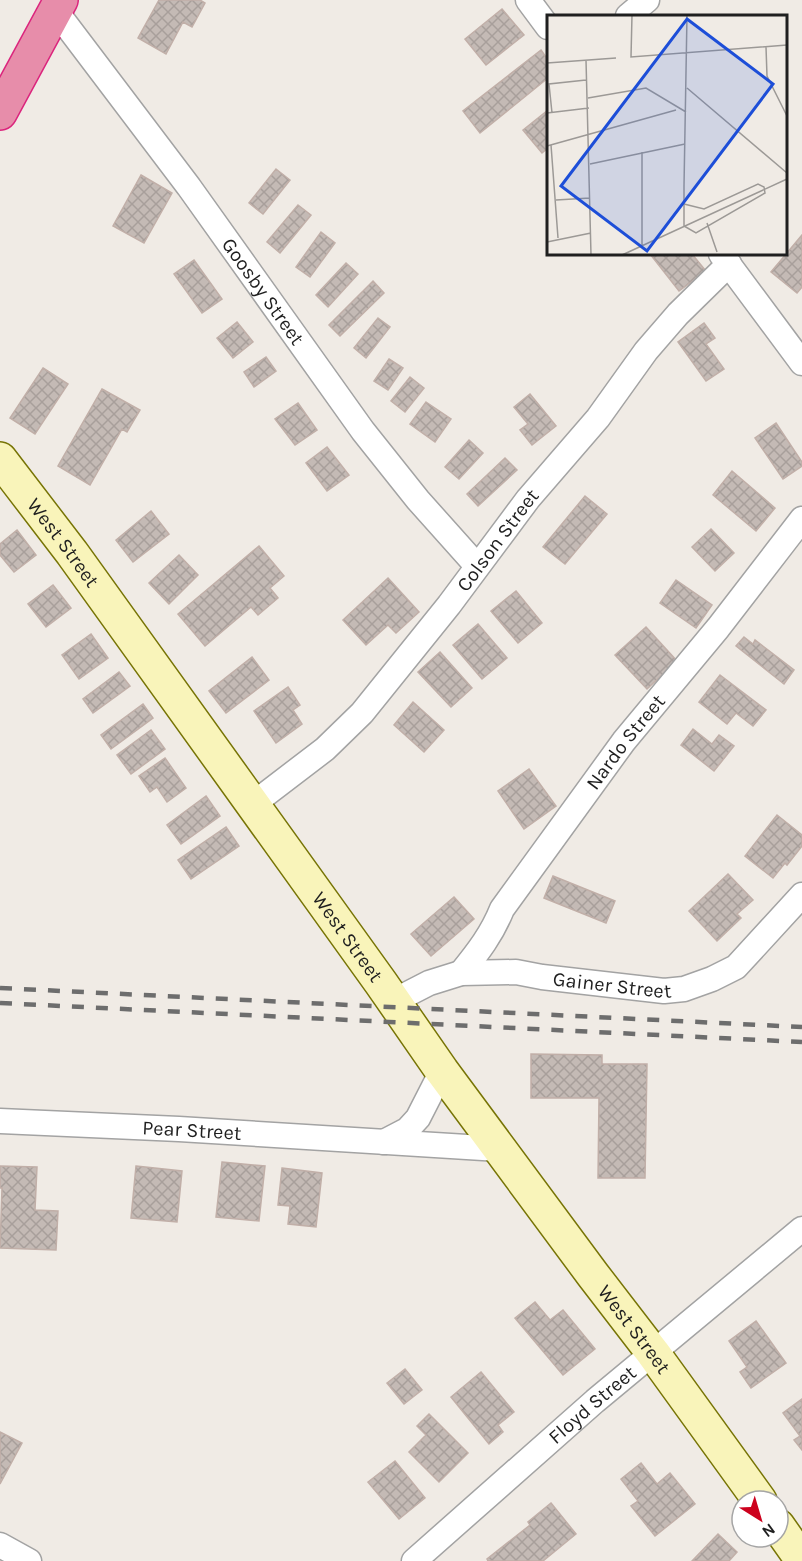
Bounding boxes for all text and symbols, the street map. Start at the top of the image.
inset map [547,15,787,255]
street label: Goosby Street [217,233,309,350]
street label: Colson Street [452,484,544,596]
street label: West Street [22,494,104,592]
street label: Nardo Street [582,690,670,794]
street label: West Street [307,888,388,987]
street label: Gainer Street [552,967,673,1003]
street label: Pear Street [142,1116,243,1145]
street label: West Street [593,1281,675,1379]
street label: Floyd Street [544,1361,641,1449]
north arrow [730,1489,790,1549]
text: N [758,1520,779,1542]

